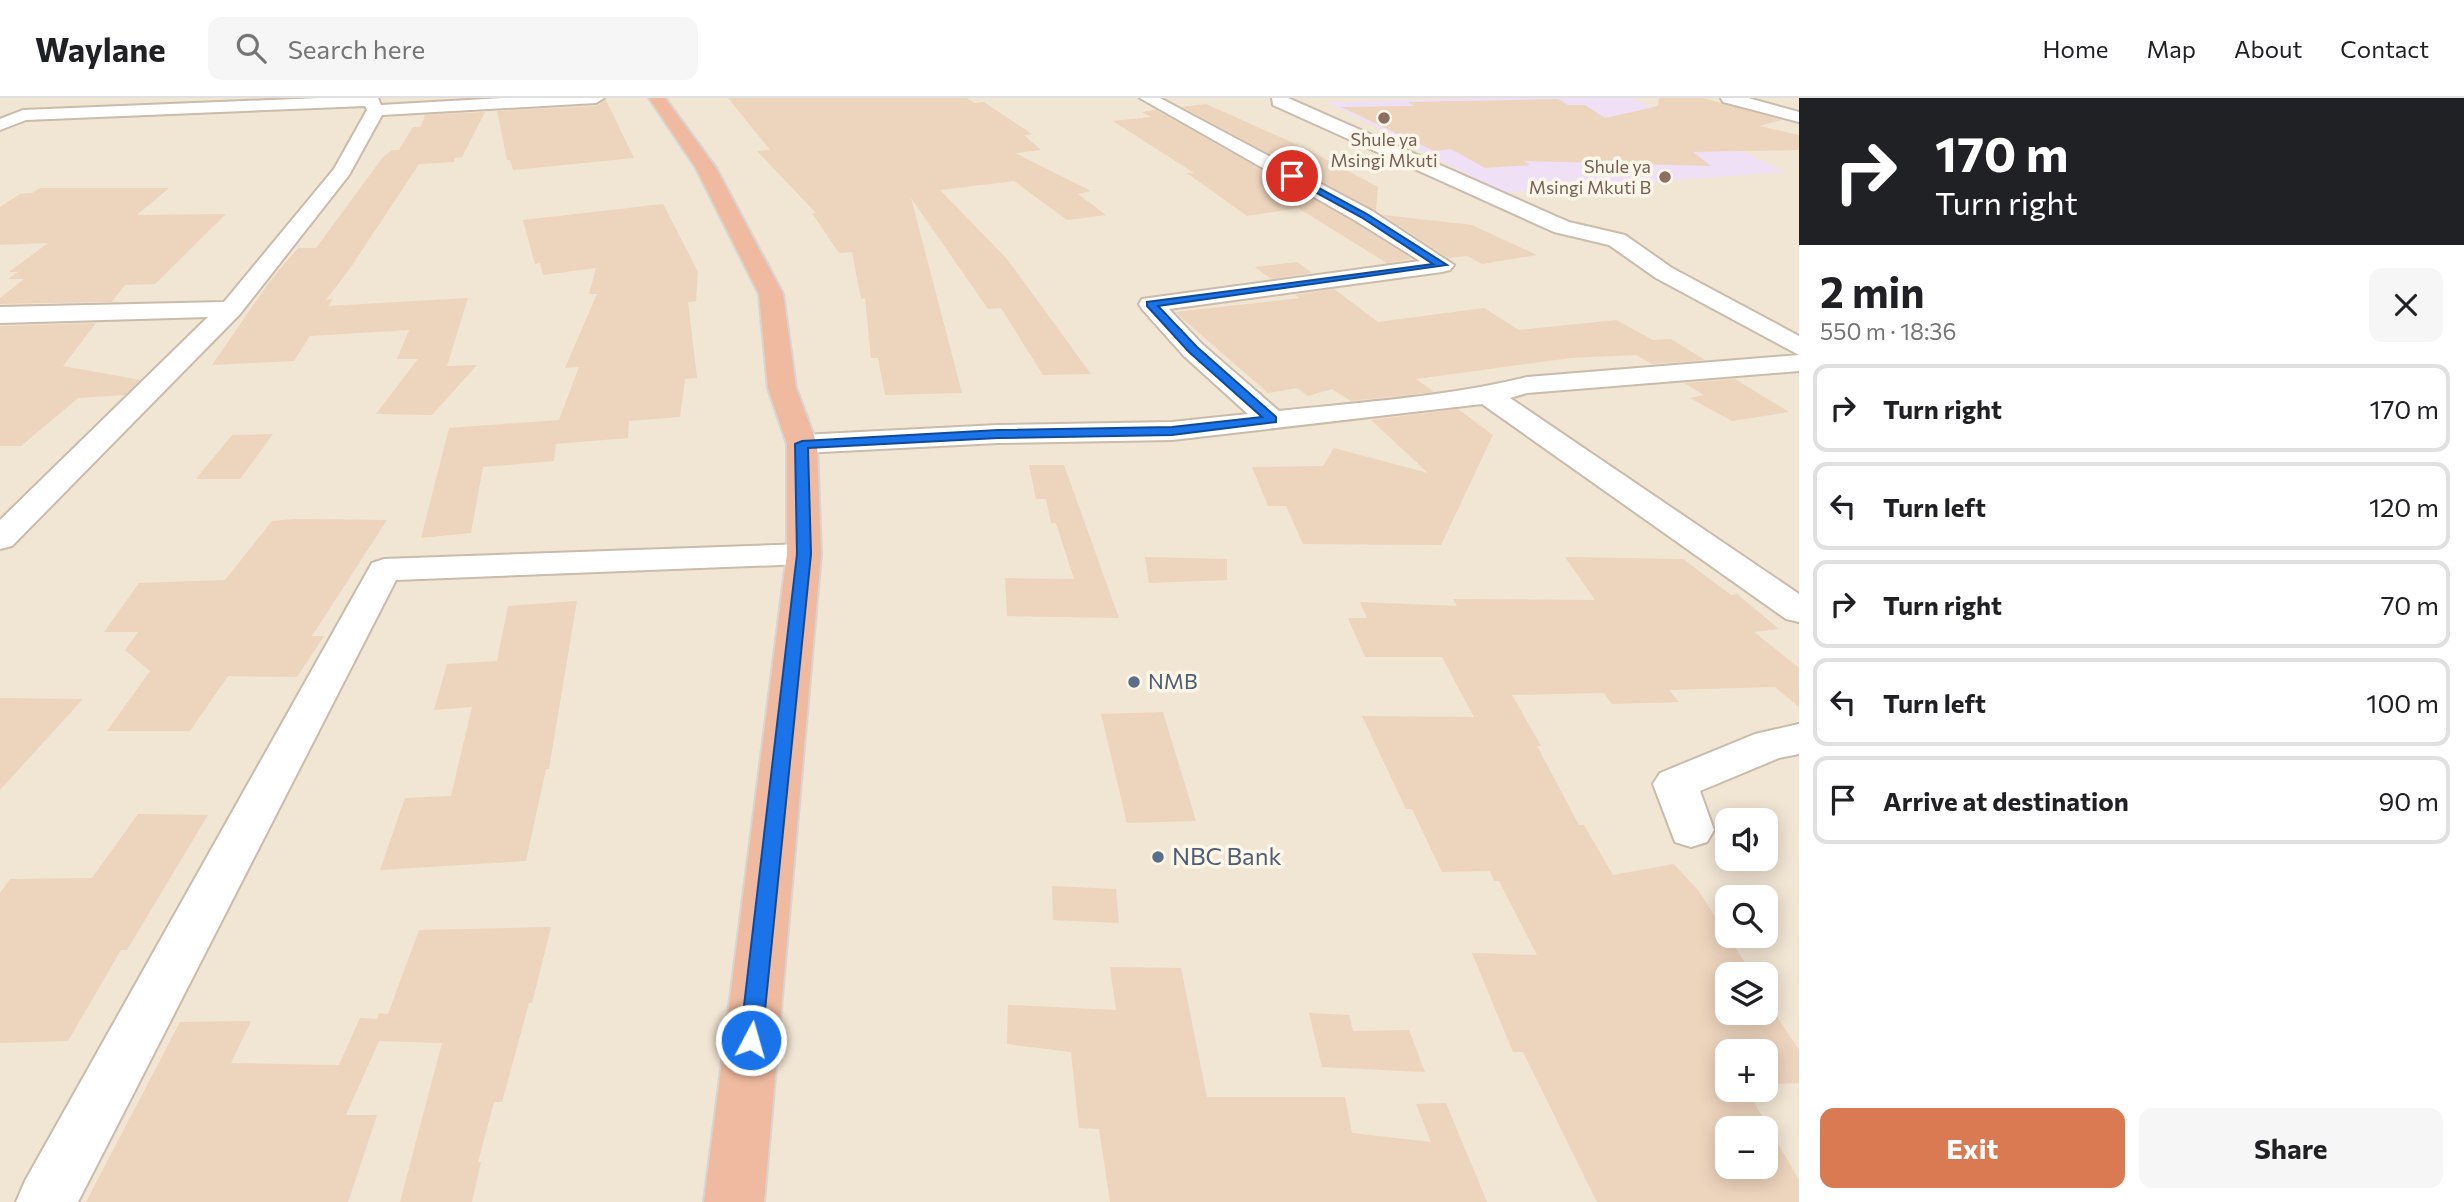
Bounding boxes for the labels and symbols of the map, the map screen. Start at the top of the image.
marker: Shule ya Msingi Mkuti [1376,110,1392,126]
place label: Shule ya Msingi Mkuti [1330,128,1438,171]
pin [1262,146,1322,206]
place label: Shule ya Msingi Mkuti B [1529,155,1651,198]
marker: Shule ya Msingi Mkuti B [1657,169,1673,185]
place label: NMB [1148,668,1198,693]
marker: NMB [1126,674,1142,690]
place label: NBC Bank [1172,841,1281,870]
marker: NBC Bank [1150,849,1166,865]
position arrow [714,1003,788,1077]

